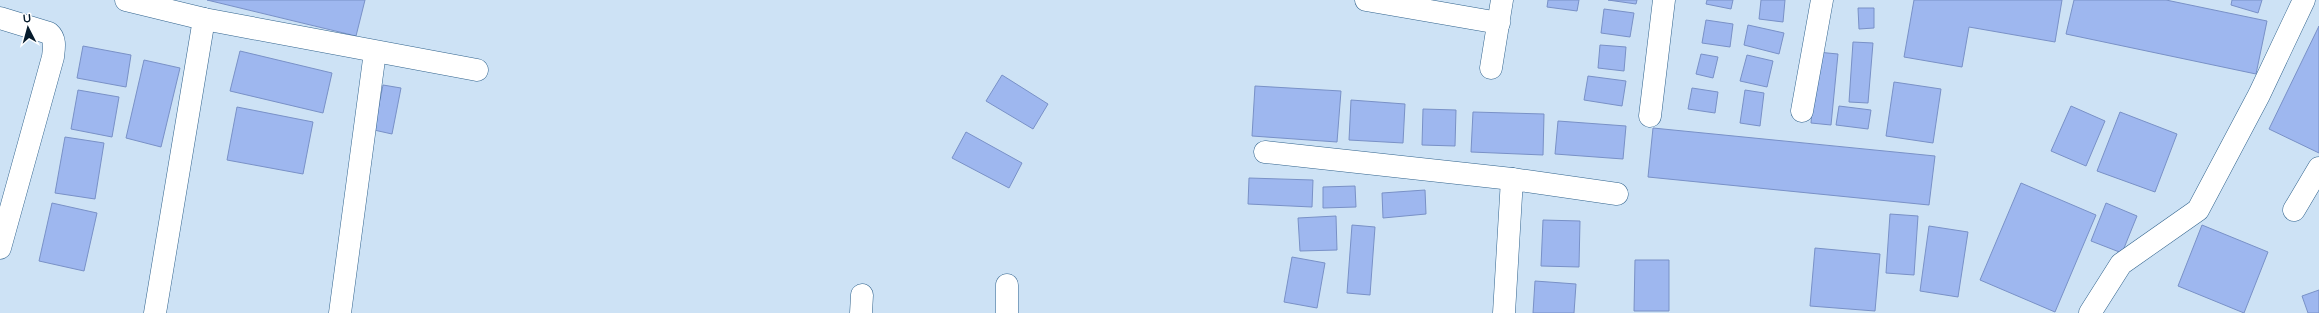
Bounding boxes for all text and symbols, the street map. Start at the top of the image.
north arrow [8,8,48,48]
text: U [22,12,32,25]

